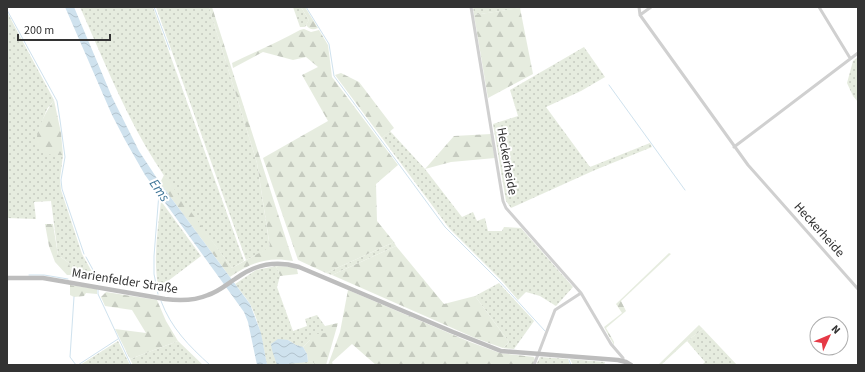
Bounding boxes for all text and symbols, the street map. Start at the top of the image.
scale bar [18,16,110,42]
text: 200 m [24,22,54,39]
street label: Heckerheide [492,126,522,196]
water label: Ems [144,175,174,206]
street label: Heckerheide [790,198,849,261]
street label: Marienfelder Straße [70,264,179,298]
north arrow [809,316,849,356]
text: N [828,322,844,337]

